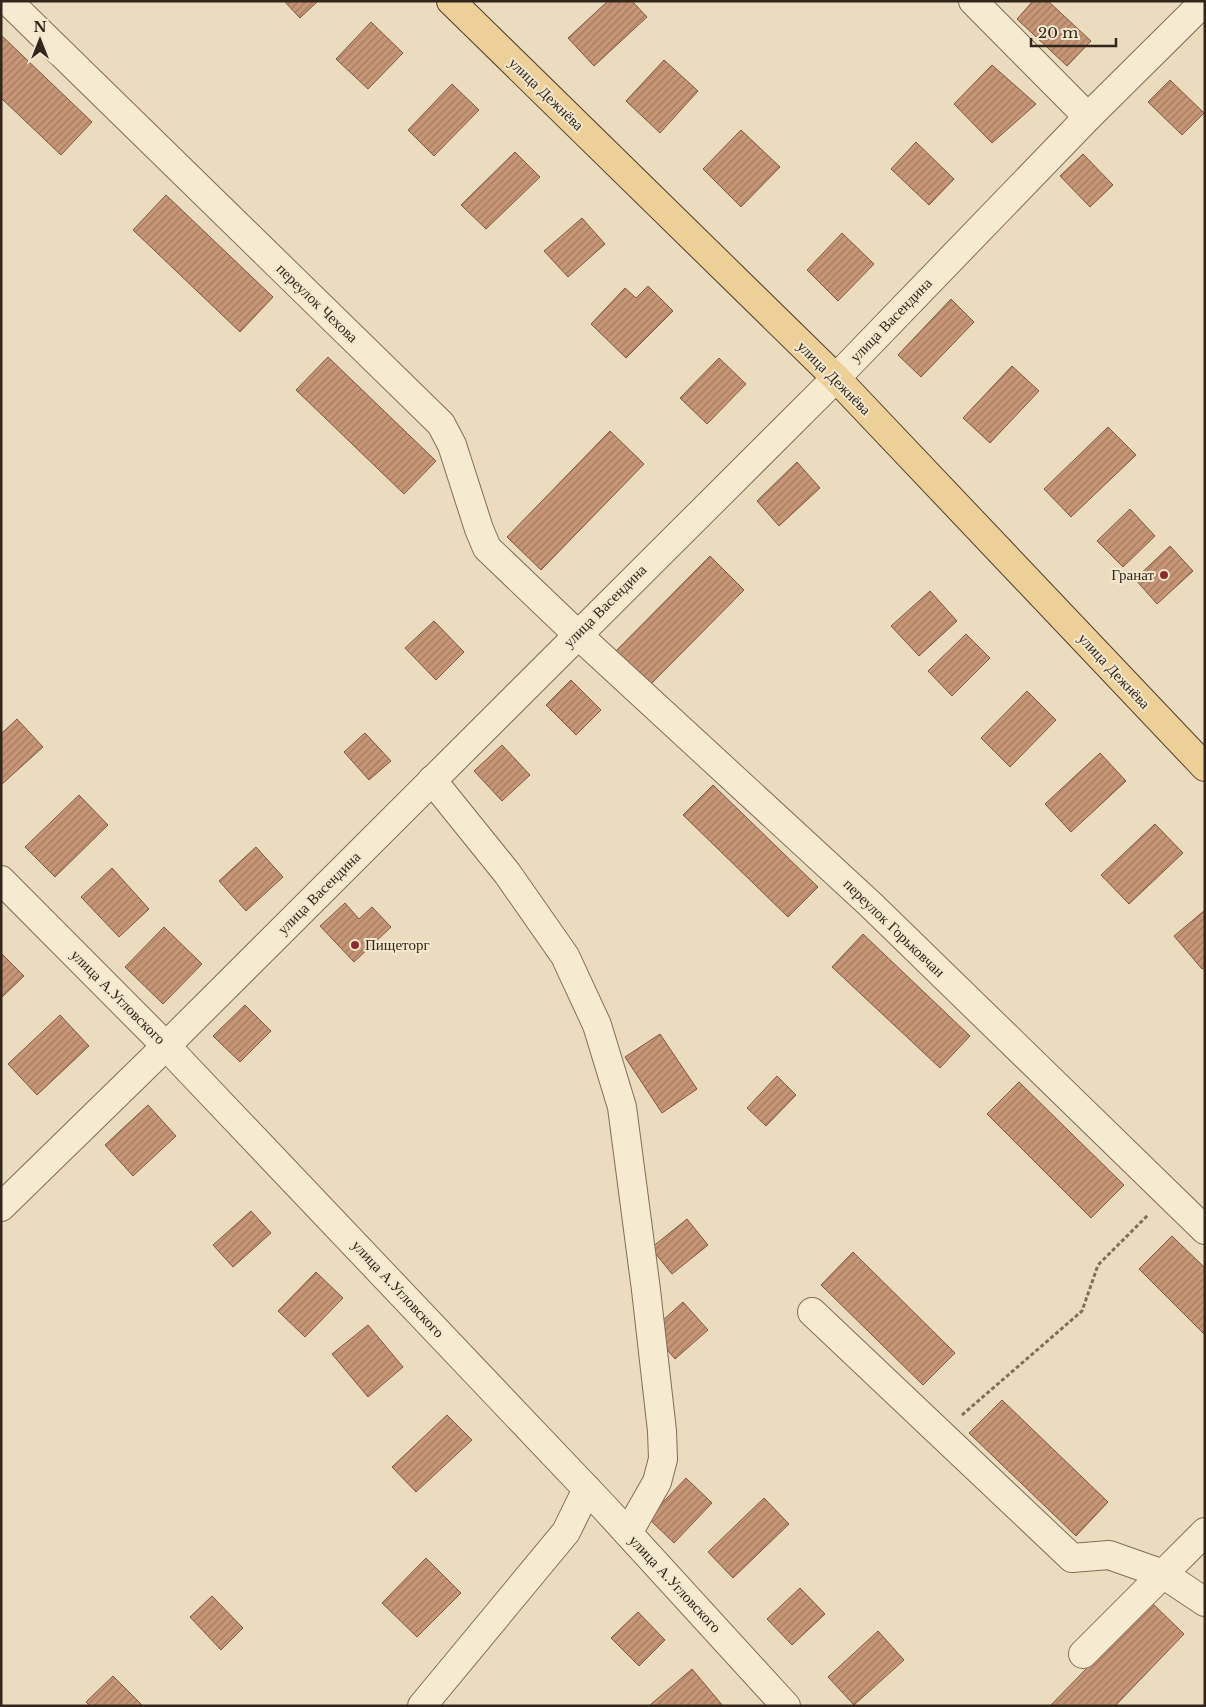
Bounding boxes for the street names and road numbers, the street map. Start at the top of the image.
street label: улица Дежнёва [505,53,588,134]
street label: переулок Чехова [273,259,362,347]
street label: улица Васендина [846,273,936,366]
street label: улица Дежнёва [793,337,876,419]
street label: улица Васендина [559,560,650,651]
street label: улица Дежнёва [1074,629,1155,713]
street label: улица Васендина [273,847,364,938]
street label: переулок Горьковчан [840,874,949,981]
street label: улица А.Угловского [67,945,170,1048]
street label: улица А.Угловского [348,1236,449,1342]
street label: улица А.Угловского [625,1531,726,1637]

